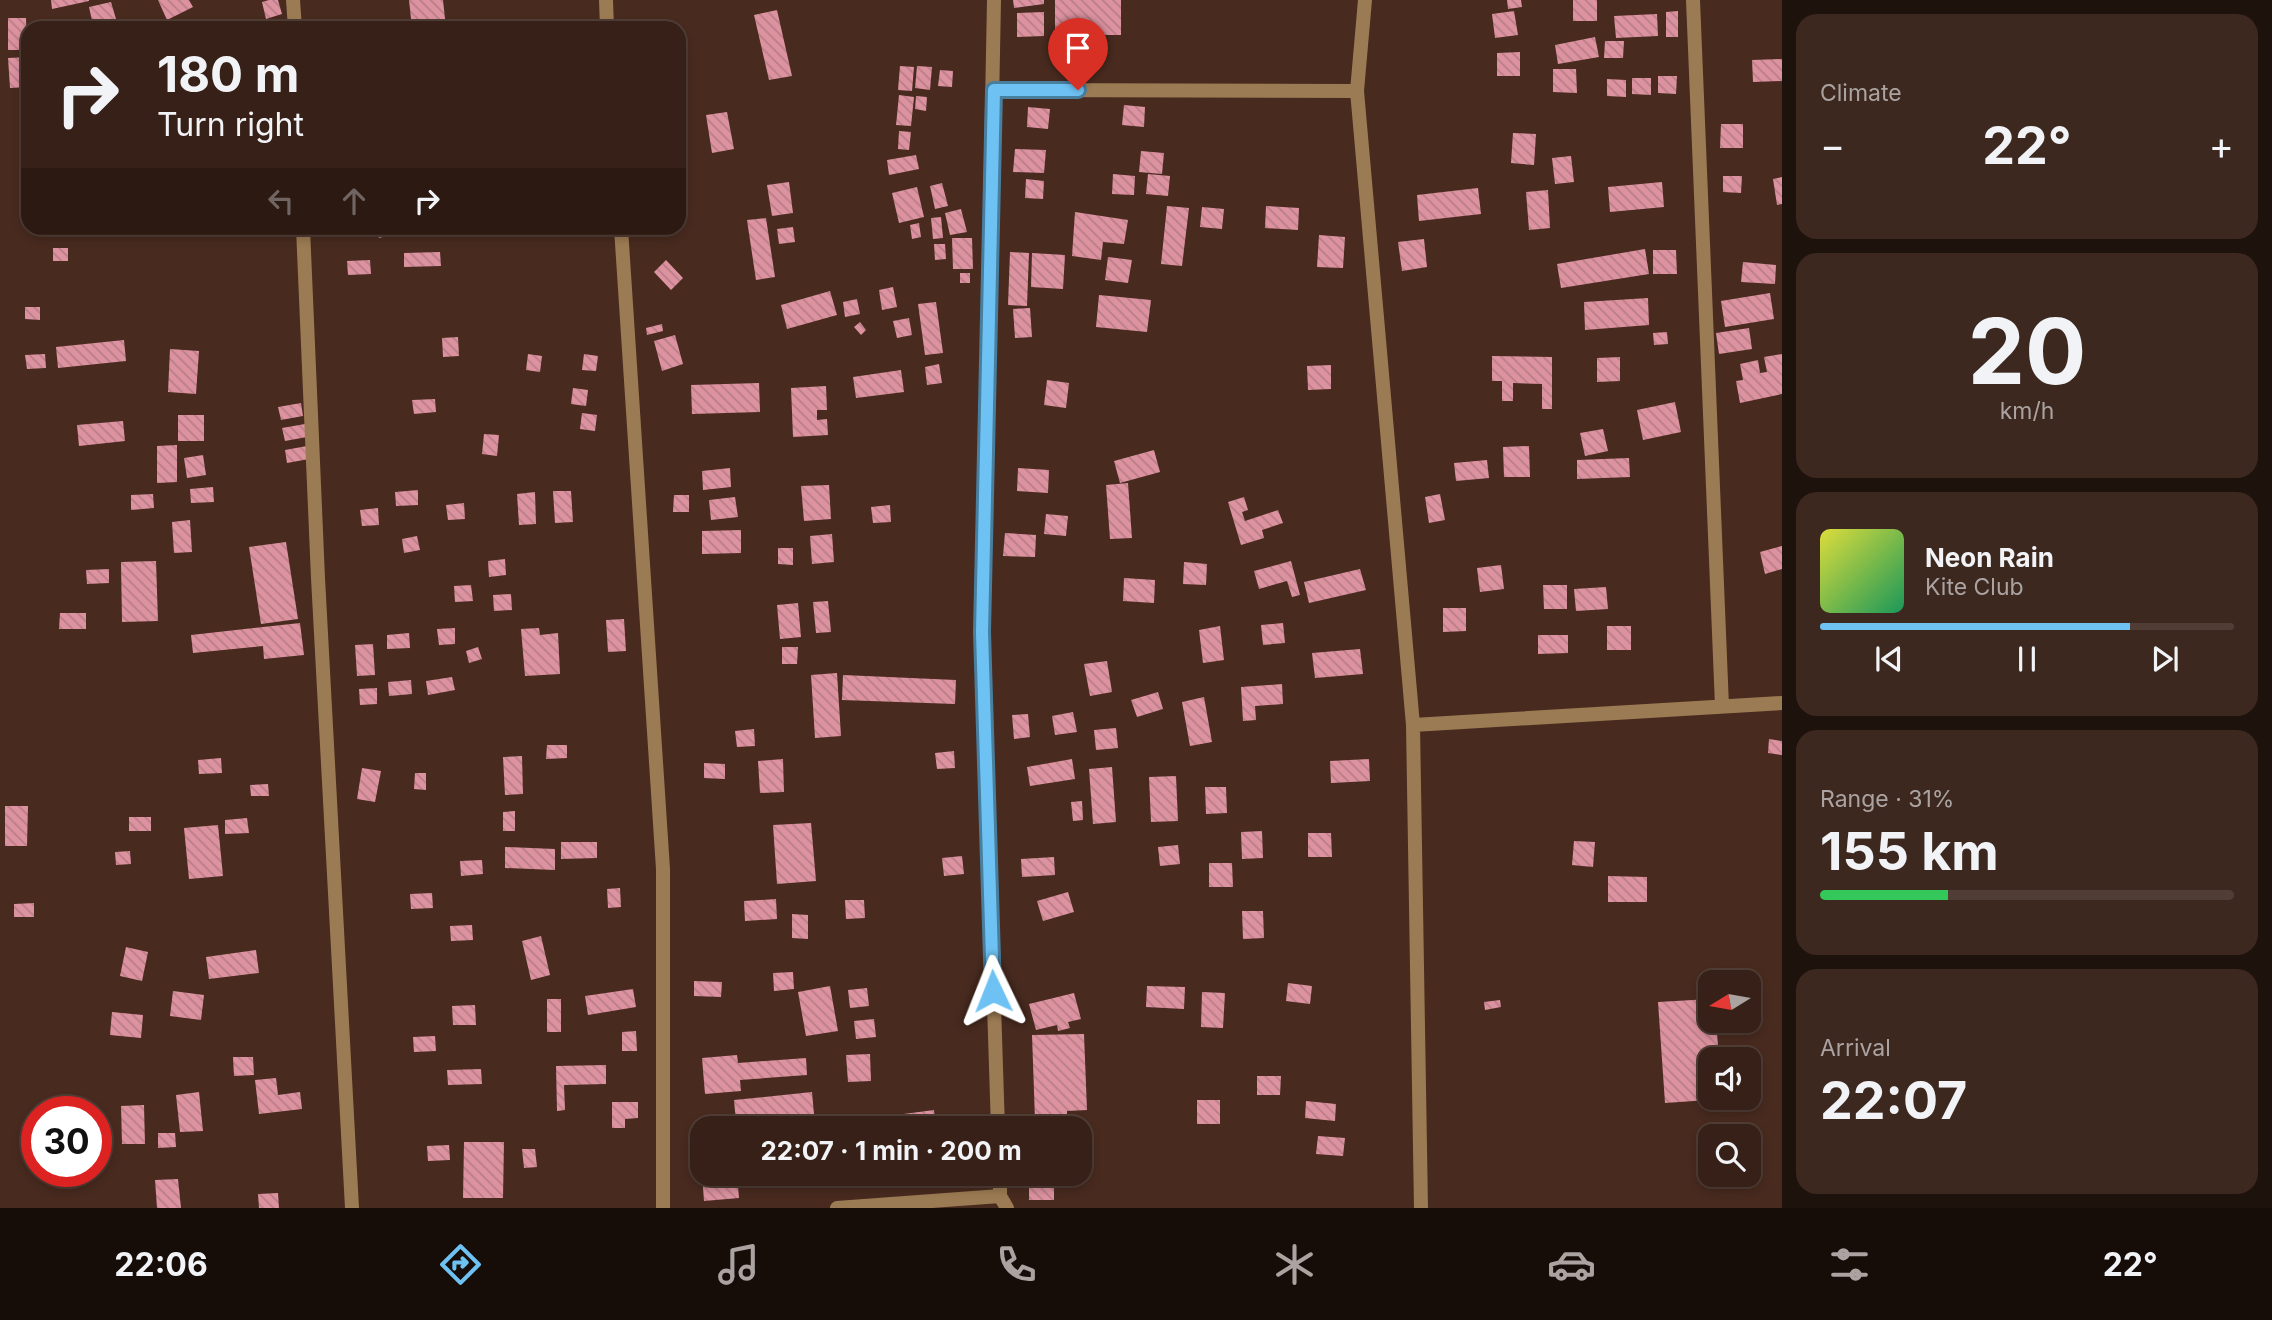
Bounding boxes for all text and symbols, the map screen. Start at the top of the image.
pin [1048,18,1108,90]
icon: arrive [1059,29,1097,67]
text: 180 m [157,45,299,104]
icon: right [42,49,133,140]
text: Climate [1820,79,1902,107]
text: Turn right [157,105,304,144]
text: 22° [1982,114,2072,177]
text: − [1820,122,1845,168]
text: + [2209,122,2234,168]
icon: left [262,182,300,220]
icon: ahead [335,182,373,220]
icon: right [408,182,446,220]
text: 20 [1968,296,2086,406]
text: km/h [2000,397,2054,425]
text: Neon Rain [1925,542,2054,573]
text: Kite Club [1925,573,2024,601]
icon: previous [1870,640,1908,678]
icon: pause [2008,640,2046,678]
icon: next [2146,640,2184,678]
text: Range · 31% [1820,785,1954,813]
text: 155 km [1820,820,1999,883]
position arrow [956,954,1030,1028]
north arrow [1698,970,1760,1032]
map controls [1698,970,1761,1187]
text: Arrival [1820,1034,1891,1062]
button: sound [1698,1047,1761,1110]
text: 22:07 [1820,1069,1967,1132]
speed limit sign: 30 [21,1096,112,1187]
button: search [1698,1124,1761,1187]
text: 22:07 · 1 min · 200 m [760,1135,1022,1166]
icon: directions [436,1240,485,1289]
icon: music [714,1240,763,1289]
icon: phone [992,1240,1041,1289]
icon: climate [1270,1240,1319,1289]
icon: car [1547,1240,1596,1289]
icon: filters [1825,1240,1874,1289]
text: 22:06 [114,1245,208,1284]
text: 22° [2103,1245,2158,1284]

